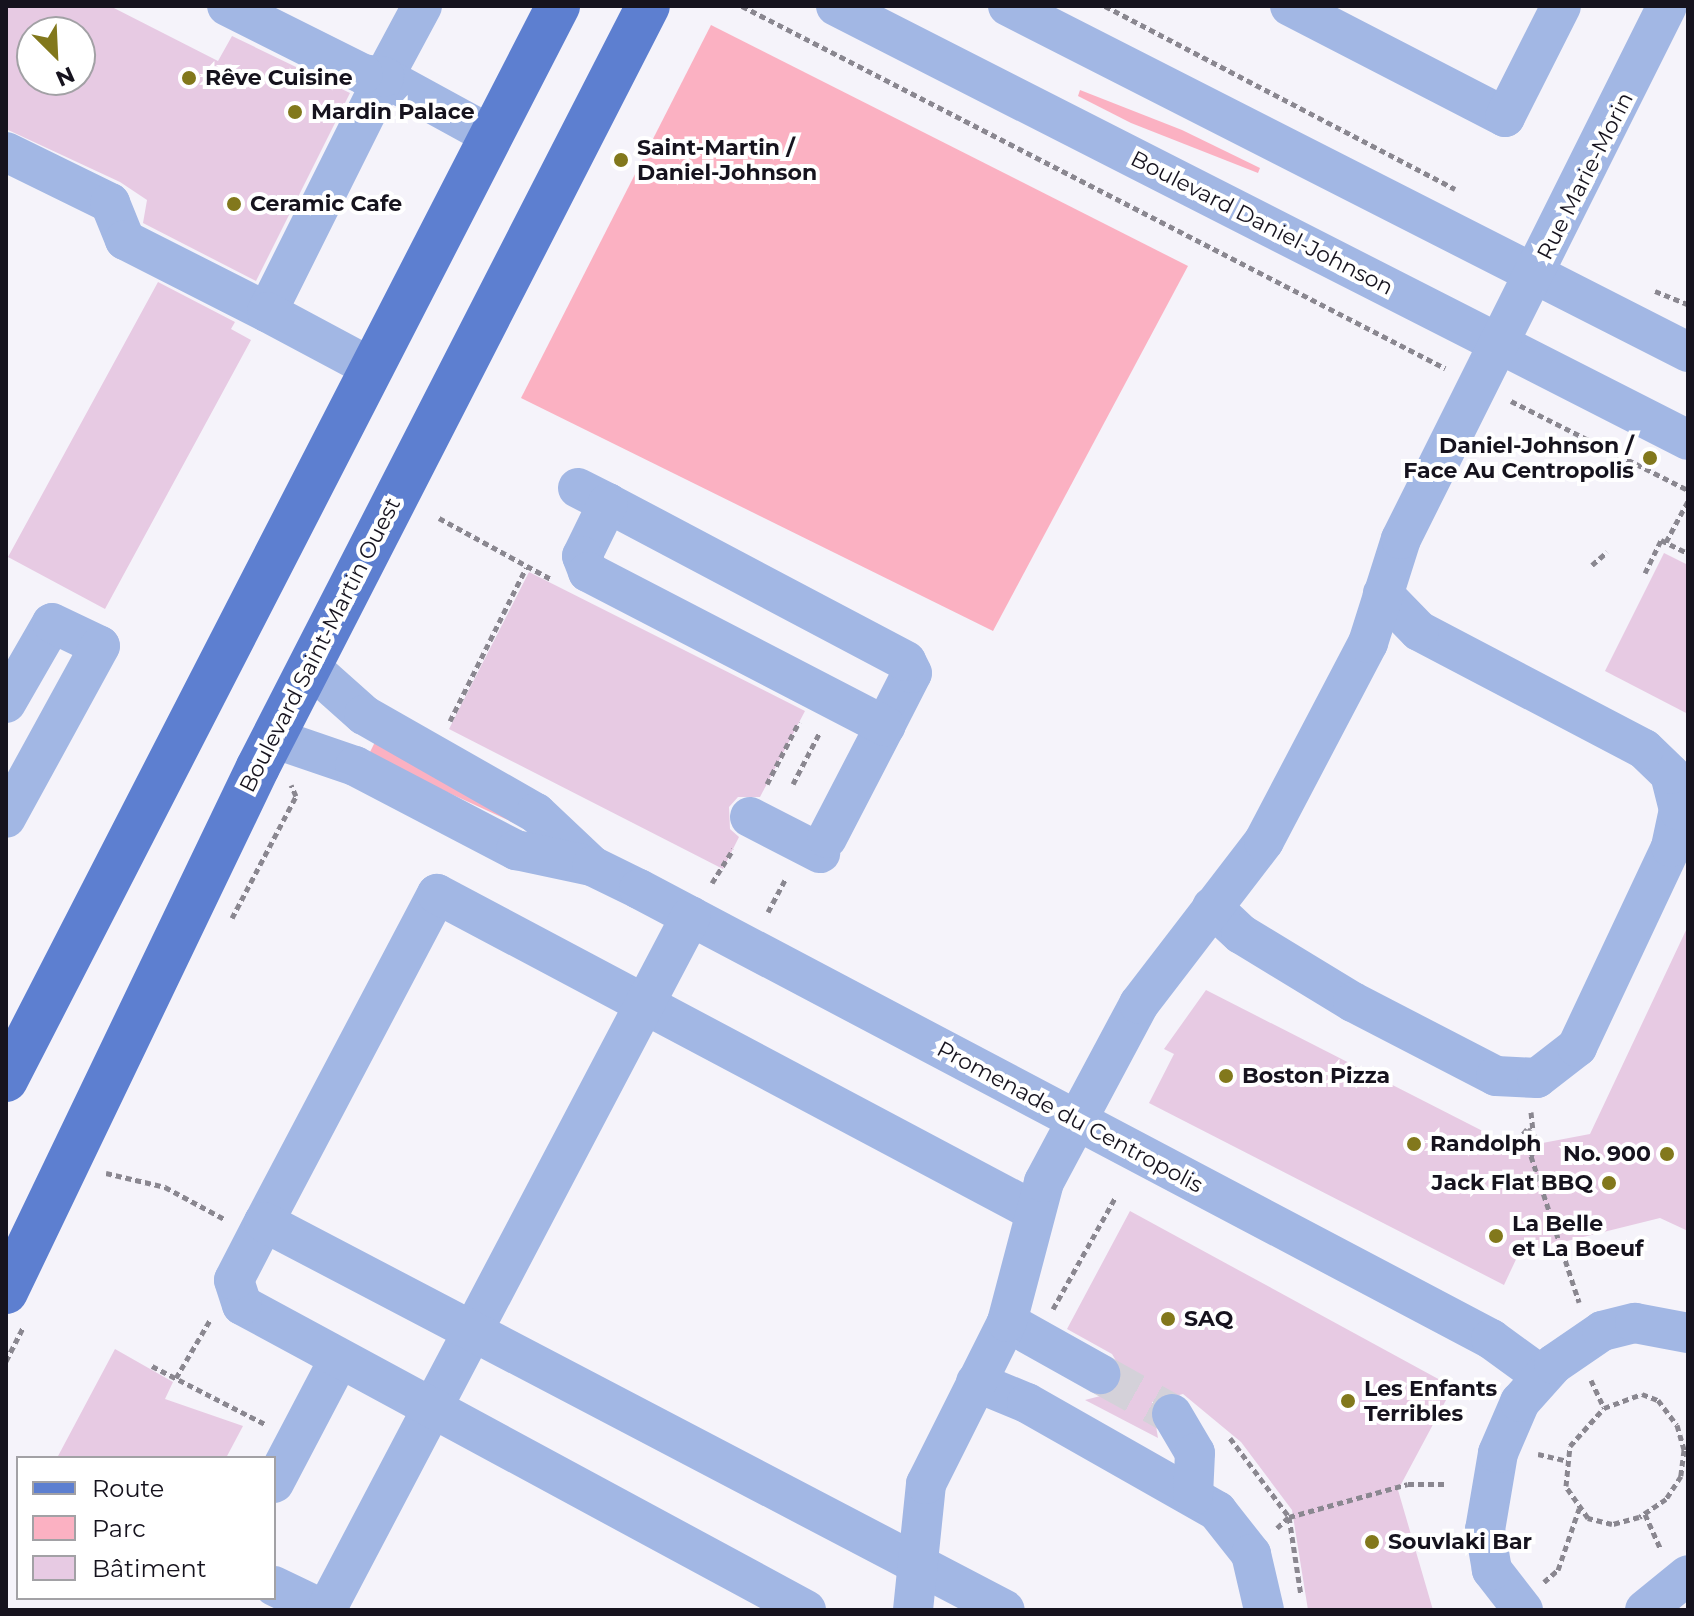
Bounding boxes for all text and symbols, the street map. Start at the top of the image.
north arrow [16,16,96,96]
text: N [52,61,79,93]
place label: Rêve Cuisine [205,65,353,91]
marker: Rêve Cuisine [180,69,198,87]
street label: Rue Marie-Morin [1531,88,1639,264]
place label: Mardin Palace [311,99,475,125]
marker: Mardin Palace [286,103,304,121]
place label: Saint-Martin / Daniel-Johnson [637,134,817,186]
street label: Boulevard Daniel-Johnson [1126,145,1398,301]
marker: Saint-Martin / Daniel-Johnson [612,151,630,169]
place label: Ceramic Cafe [250,191,402,217]
marker: Ceramic Cafe [225,195,243,213]
place label: Daniel-Johnson / Face Au Centropolis [1403,432,1634,484]
marker: Daniel-Johnson / Face Au Centropolis [1641,449,1659,467]
street label: Boulevard Saint-Martin Ouest [234,493,406,797]
street label: Promenade du Centropolis [933,1036,1207,1198]
place label: Boston Pizza [1242,1063,1390,1089]
marker: Boston Pizza [1217,1067,1235,1085]
place label: Randolph [1430,1131,1542,1157]
marker: Randolph [1405,1135,1423,1153]
place label: No. 900 [1563,1141,1651,1167]
marker: No. 900 [1658,1145,1676,1163]
place label: Jack Flat BBQ [1432,1170,1593,1196]
marker: Jack Flat BBQ [1600,1174,1618,1192]
place label: La Belle et La Boeuf [1512,1210,1644,1262]
marker: La Belle et La Boeuf [1487,1227,1505,1245]
place label: SAQ [1184,1306,1233,1332]
marker: SAQ [1159,1310,1177,1328]
place label: Les Enfants Terribles [1364,1375,1497,1426]
marker: Les Enfants Terribles [1339,1392,1357,1410]
legend [16,1456,276,1600]
text: Route [92,1474,164,1503]
text: Parc [92,1514,146,1543]
place label: Souvlaki Bar [1388,1529,1532,1555]
marker: Souvlaki Bar [1363,1533,1381,1551]
text: Bâtiment [92,1554,206,1583]

